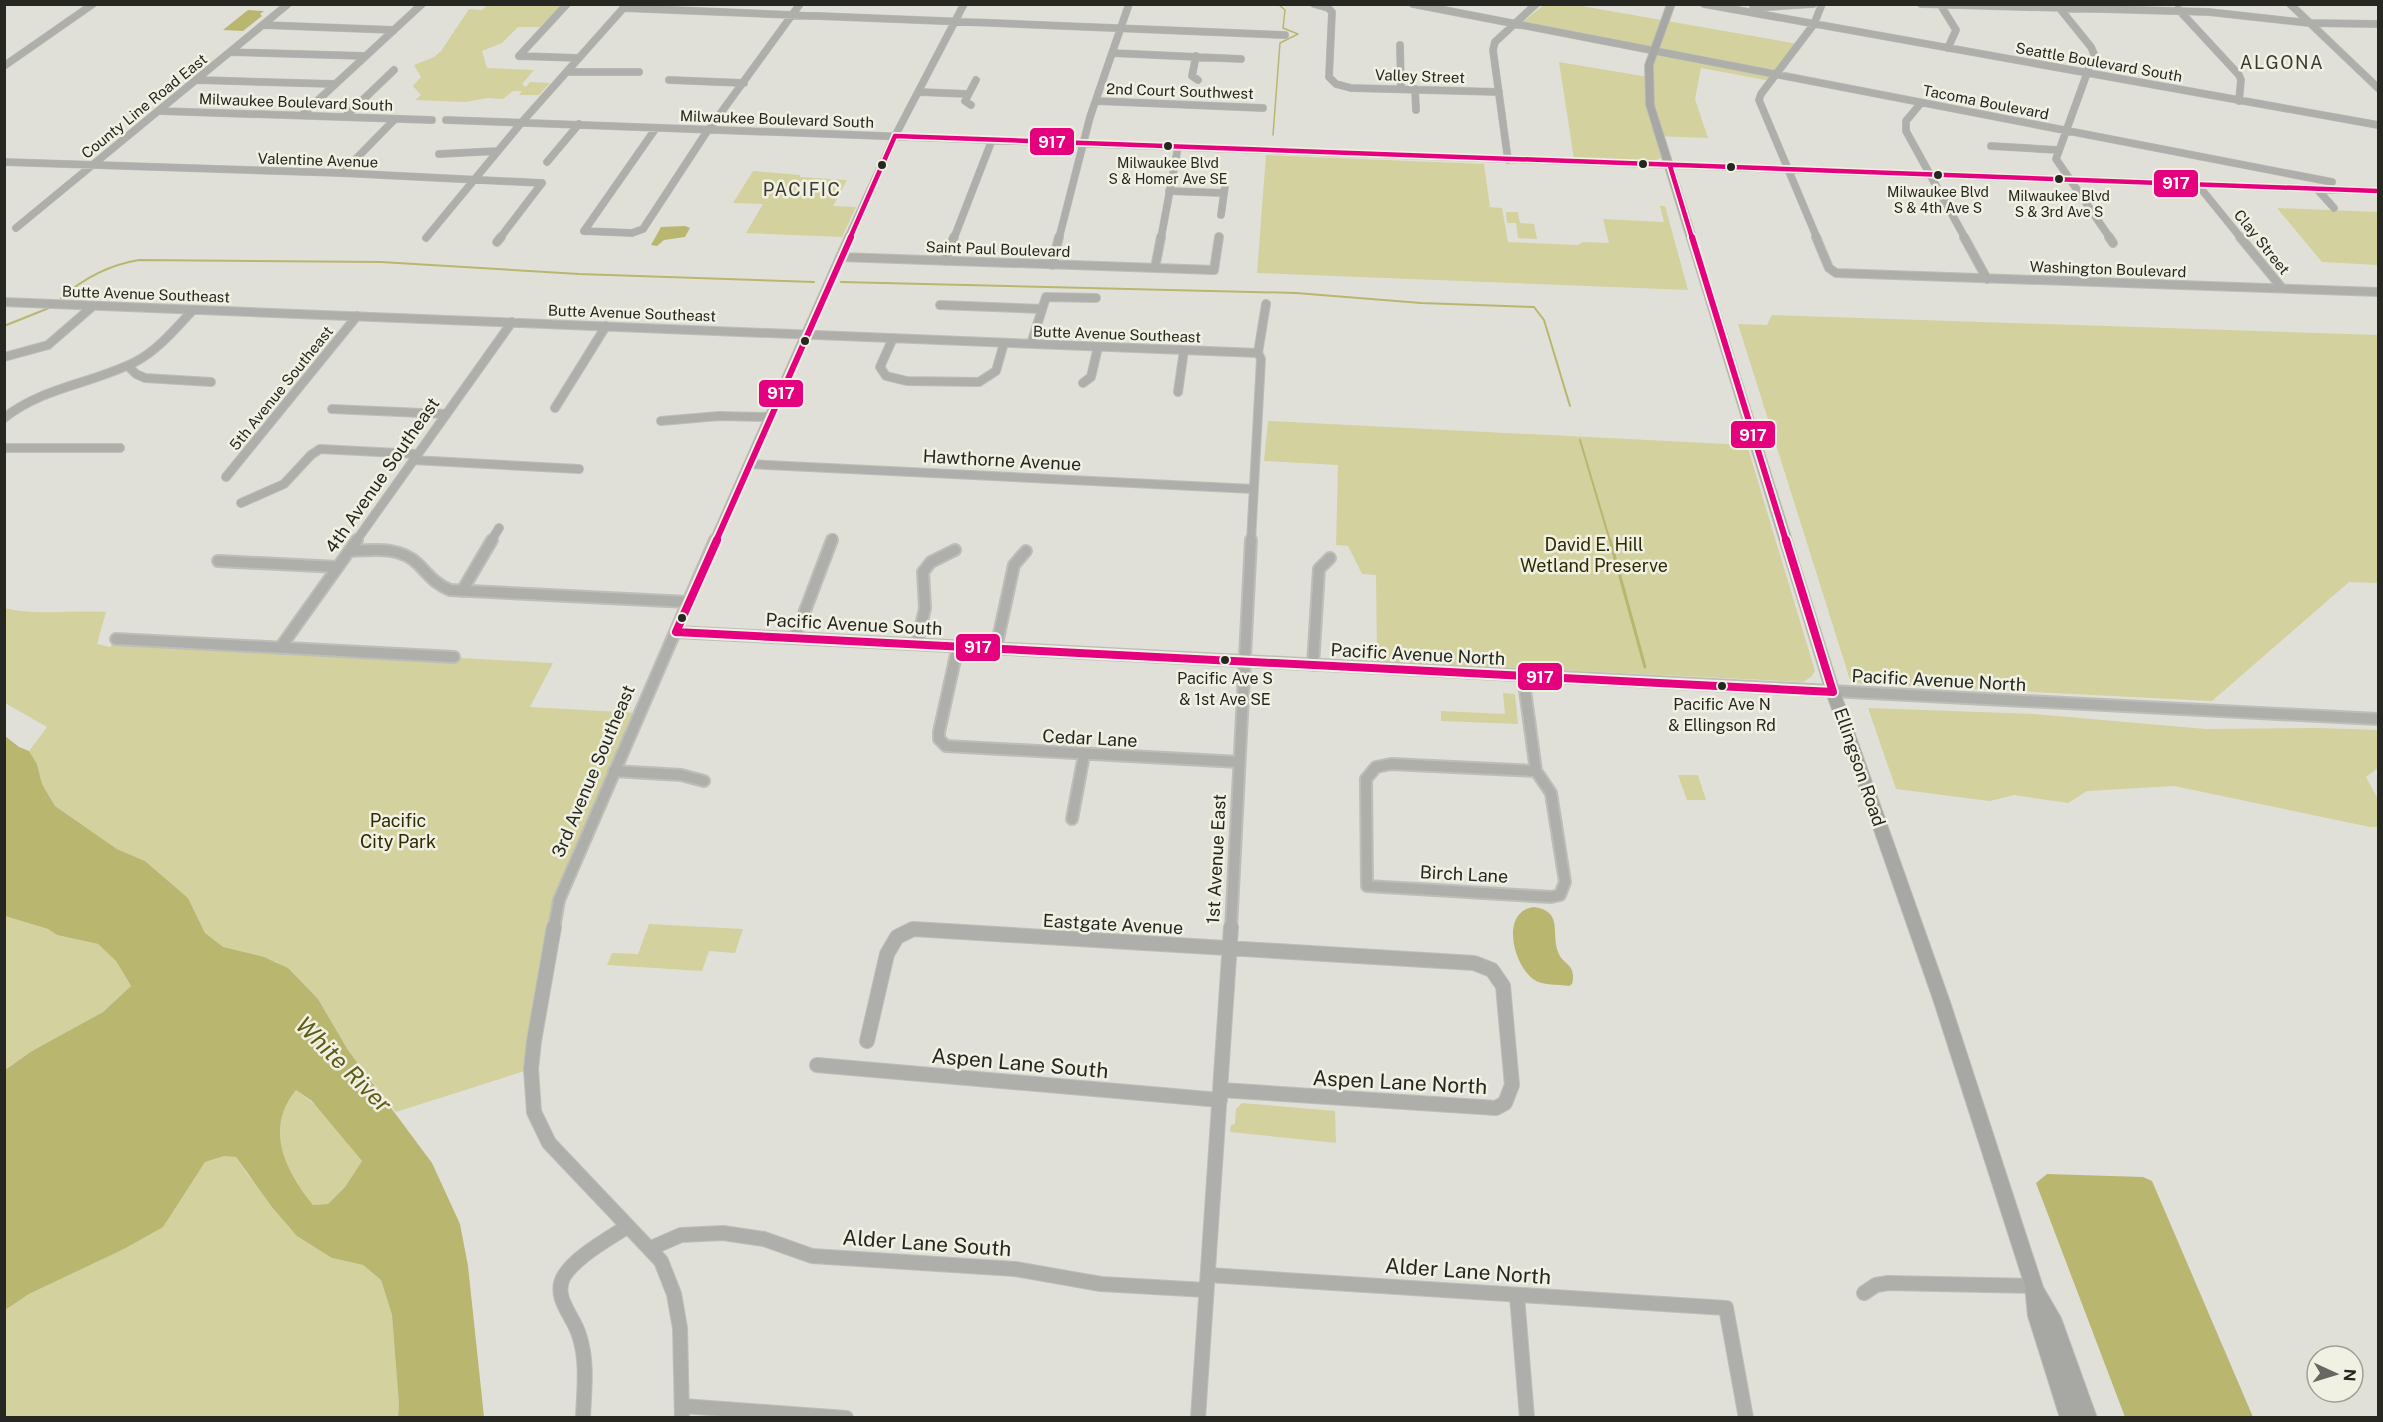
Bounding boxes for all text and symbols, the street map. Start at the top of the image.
street label: Seattle Boulevard South [2014,39,2184,85]
street label: County Line Road East [78,50,210,162]
district label: ALGONA [2240,52,2324,73]
street label: Valley Street [1375,66,1465,86]
street label: 2nd Court Southwest [1106,80,1254,102]
street label: Tacoma Boulevard [1922,81,2050,123]
street label: Milwaukee Boulevard South [199,90,393,114]
street label: Milwaukee Boulevard South [680,107,874,131]
line badge: 917 [1029,127,1075,156]
text: 917 [1038,133,1066,152]
marker: Milwaukee Blvd S & Homer Ave SE [1162,140,1174,152]
street label: Valentine Avenue [257,149,379,171]
place label: Milwaukee Blvd S & Homer Ave SE [1109,155,1227,187]
unlabelled marker [1637,158,1649,170]
unlabelled marker [876,159,888,171]
unlabelled marker [1725,161,1737,173]
marker: Milwaukee Blvd S & 4th Ave S [1932,169,1944,181]
line badge: 917 [2153,169,2199,198]
marker: Milwaukee Blvd S & 3rd Ave S [2053,173,2065,185]
text: 917 [2162,174,2190,193]
district label: PACIFIC [763,179,841,200]
place label: Milwaukee Blvd S & 4th Ave S [1887,184,1989,216]
place label: Milwaukee Blvd S & 3rd Ave S [2008,188,2110,220]
street label: Clay Street [2231,206,2293,278]
street label: Saint Paul Boulevard [925,238,1071,260]
street label: Washington Boulevard [2029,258,2187,280]
street label: Butte Avenue Southeast [62,283,230,305]
street label: Butte Avenue Southeast [548,302,716,324]
street label: 5th Avenue Southeast [226,323,336,453]
street label: Butte Avenue Southeast [1033,323,1201,345]
unlabelled marker [799,335,811,347]
line badge: 917 [758,379,804,408]
text: 917 [767,384,795,403]
street label: 4th Avenue Southeast [320,393,444,557]
line badge: 917 [1730,420,1776,449]
text: 917 [1739,426,1767,445]
street label: Hawthorne Avenue [922,445,1082,475]
park label: David E. Hill Wetland Preserve [1520,534,1668,576]
street label: Pacific Avenue South [765,609,943,639]
unlabelled marker [676,612,688,624]
line badge: 917 [955,633,1001,662]
text: 917 [964,638,992,657]
street label: Pacific Avenue North [1330,639,1506,669]
marker: Pacific Ave S & 1st Ave SE [1219,654,1231,666]
line badge: 917 [1517,662,1563,691]
street label: Pacific Avenue North [1851,665,2027,695]
text: 917 [1526,668,1554,687]
place label: Pacific Ave S & 1st Ave SE [1177,669,1273,709]
marker: Pacific Ave N & Ellingson Rd [1716,680,1728,692]
street label: 3rd Avenue Southeast [547,682,639,860]
place label: Pacific Ave N & Ellingson Rd [1668,695,1776,735]
street label: Ellingson Road [1830,705,1890,829]
street label: Cedar Lane [1042,725,1138,751]
street label: 1st Avenue East [1202,793,1230,925]
park label: Pacific City Park [360,810,436,852]
street label: Birch Lane [1419,861,1509,887]
street label: Eastgate Avenue [1042,910,1184,938]
water label: White River [290,1010,398,1118]
street label: Aspen Lane South [930,1043,1110,1083]
street label: Aspen Lane North [1312,1065,1488,1099]
street label: Alder Lane South [842,1225,1012,1261]
street label: Alder Lane North [1384,1253,1552,1289]
north arrow [2305,1344,2365,1404]
text: N [2340,1368,2359,1382]

